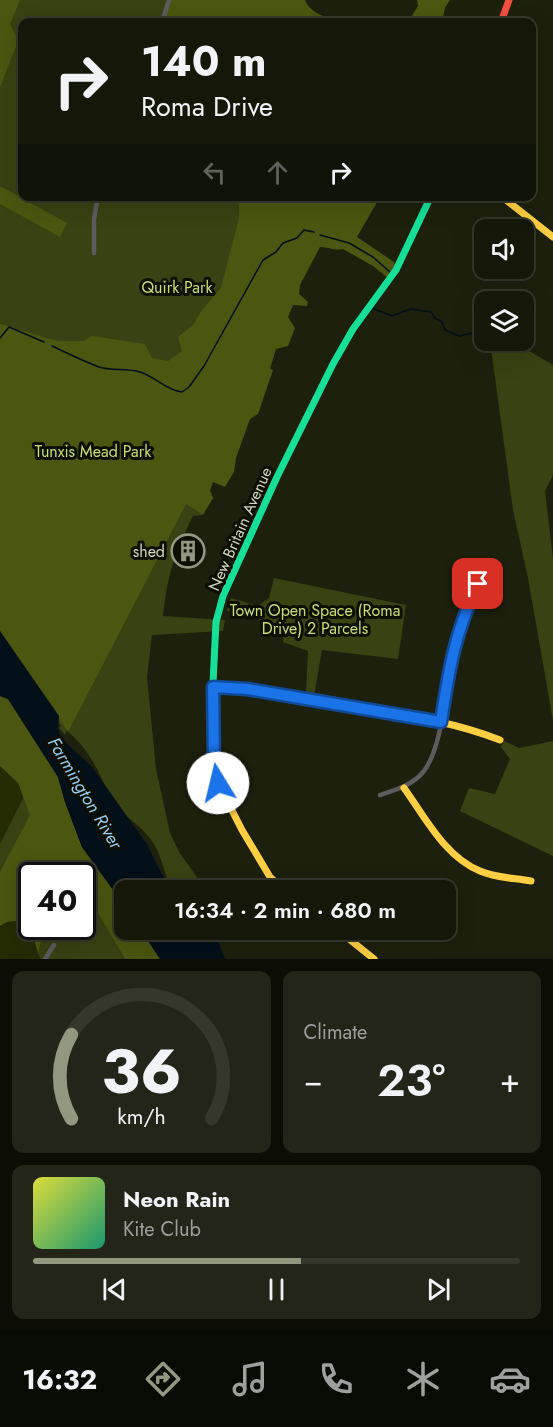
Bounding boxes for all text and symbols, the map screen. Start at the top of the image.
text: 140 m [141,31,267,92]
icon: right [42,42,120,120]
text: Roma Drive [141,87,273,126]
icon: left [198,156,231,189]
icon: ahead [261,156,294,189]
icon: right [324,156,357,189]
map controls [474,219,534,351]
button: sound [474,219,534,279]
park label: Quirk Park [141,276,213,299]
button: layers [474,291,534,351]
park label: Tunxis Mead Park [35,440,152,463]
street label: New Britain Avenue [202,463,278,595]
building icon: shed [170,533,206,569]
place label: shed [133,540,165,563]
pin [452,558,503,609]
icon: arrive [461,567,494,600]
park label: Town Open Space (Roma Drive) 2 Parcels [230,599,400,640]
water label: Farmington River [41,732,129,855]
position arrow [186,751,250,815]
speed limit sign: 40 [18,862,96,940]
text: 16:34 · 2 min · 680 m [174,894,396,926]
text: Climate [304,1018,367,1047]
text: 36 [101,1026,181,1116]
text: 23° [377,1048,445,1113]
text: − [304,1057,323,1104]
text: + [500,1057,520,1104]
text: km/h [117,1101,165,1132]
text: Neon Rain [123,1183,230,1215]
text: Kite Club [123,1215,201,1244]
icon: previous [98,1273,131,1306]
icon: pause [260,1273,293,1306]
icon: next [422,1273,455,1306]
icon: directions [142,1358,184,1400]
icon: music [229,1358,271,1400]
icon: phone [315,1358,357,1400]
icon: climate [402,1358,444,1400]
icon: car [489,1358,531,1400]
text: 16:32 [22,1360,97,1399]

